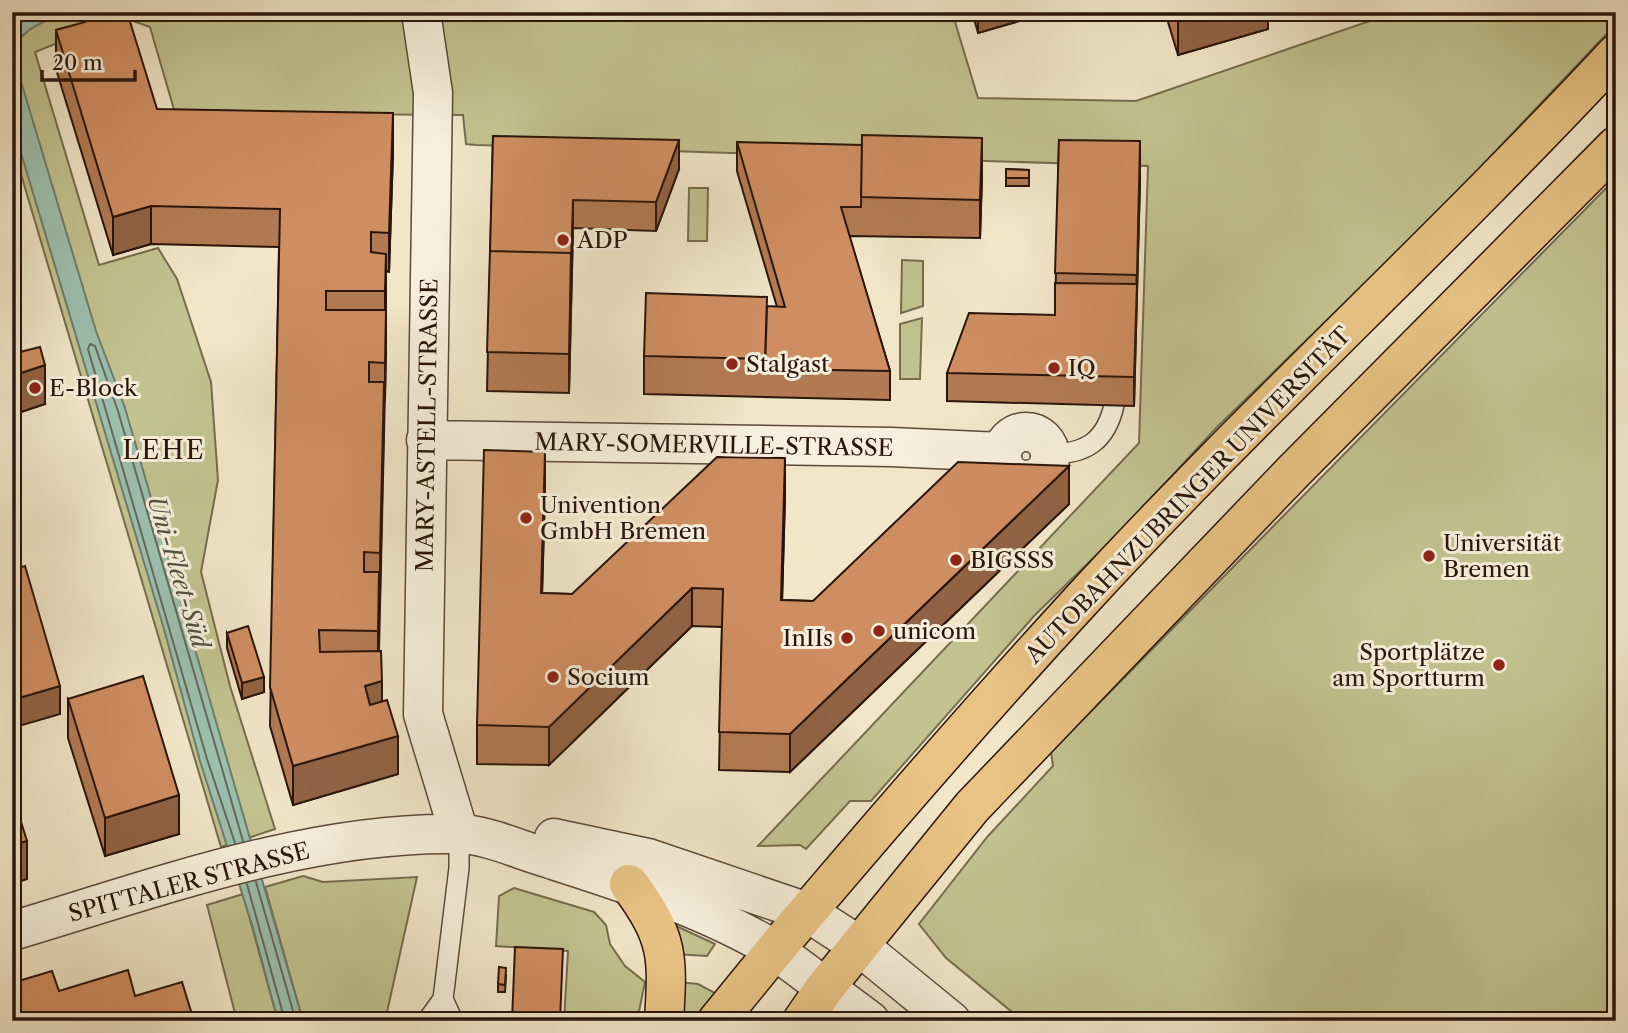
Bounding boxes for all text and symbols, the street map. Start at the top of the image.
scale bar [42,38,135,82]
text: 20 m [52,50,103,75]
place label: ADP [576,226,628,254]
marker: ADP [555,232,571,248]
street label: MARY-ASTELL-STRASSE [410,278,444,572]
street label: AUTOBAHNZUBRINGER UNIVERSITÄT [1019,321,1357,670]
place label: Stalgast [746,350,829,378]
place label: IQ [1068,354,1096,382]
marker: Stalgast [724,356,740,372]
marker: IQ [1046,360,1062,376]
place label: E-Block [49,374,139,402]
marker: E-Block [27,380,43,396]
street label: MARY-SOMERVILLE-STRASSE [534,428,894,462]
district label: LEHE [122,434,206,466]
place label: Univention GmbH Bremen [540,491,706,545]
water label: Uni-Fleet-Süd [142,492,216,654]
marker: Univention GmbH Bremen [518,510,534,526]
place label: Universität Bremen [1443,529,1561,583]
place label: BIGSSS [970,546,1054,574]
marker: Universität Bremen [1421,548,1437,564]
marker: BIGSSS [948,552,964,568]
place label: unicom [893,617,976,645]
marker: unicom [871,623,887,639]
place label: InIIs [783,624,833,652]
marker: InIIs [839,630,855,646]
place label: Sportplätze am Sportturm [1332,638,1485,692]
marker: Sportplätze am Sportturm [1491,657,1507,673]
place label: Socium [567,663,650,691]
marker: Socium [545,669,561,685]
street label: SPITTALER STRASSE [65,836,313,928]

